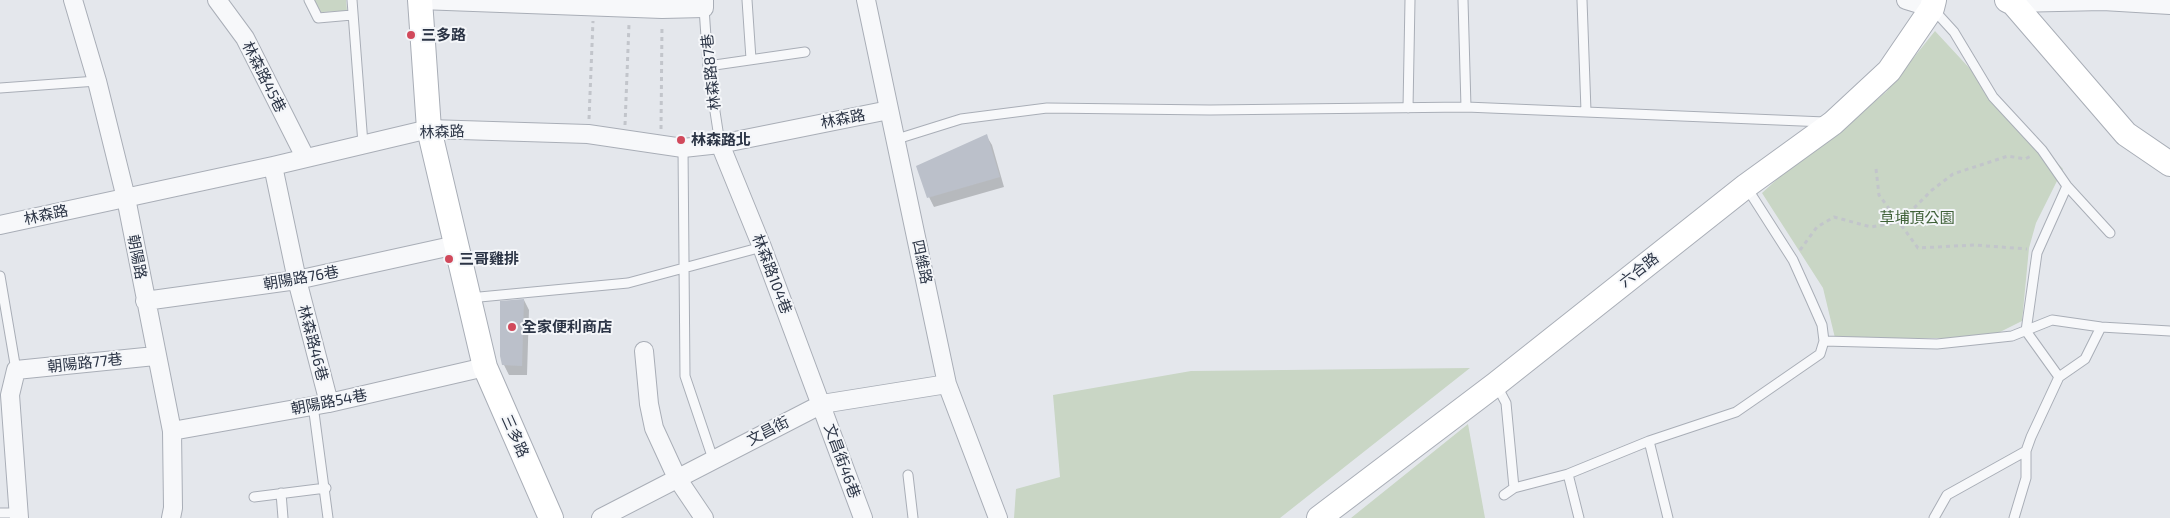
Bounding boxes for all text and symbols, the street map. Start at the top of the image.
place label: 三多路 [421,26,466,44]
marker: 三多路 [405,29,417,41]
street label: 林森路87巷 [698,33,724,111]
street label: 林森路45巷 [238,38,290,116]
street label: 林森路 [819,106,867,132]
street label: 林森路 [419,122,465,142]
place label: 林森路北 [691,131,751,149]
marker: 林森路北 [675,134,687,146]
street label: 林森路 [22,202,70,228]
park label: 草埔頂公園 [1880,209,1954,227]
street label: 林森路104巷 [749,231,795,317]
street label: 朝陽路 [124,233,150,281]
street label: 四維路 [909,238,935,286]
street label: 六合路 [1616,249,1662,291]
place label: 三哥雞排 [459,250,519,268]
marker: 三哥雞排 [443,253,455,265]
street label: 朝陽路76巷 [262,263,340,293]
street label: 林森路46巷 [294,303,332,383]
place label: 全家便利商店 [522,318,612,336]
marker: 全家便利商店 [506,321,518,333]
street label: 朝陽路77巷 [47,350,123,376]
street label: 朝陽路54巷 [289,386,369,418]
street label: 三多路 [498,412,532,460]
street label: 文昌街 [744,413,792,449]
street label: 文昌街46巷 [820,421,864,501]

